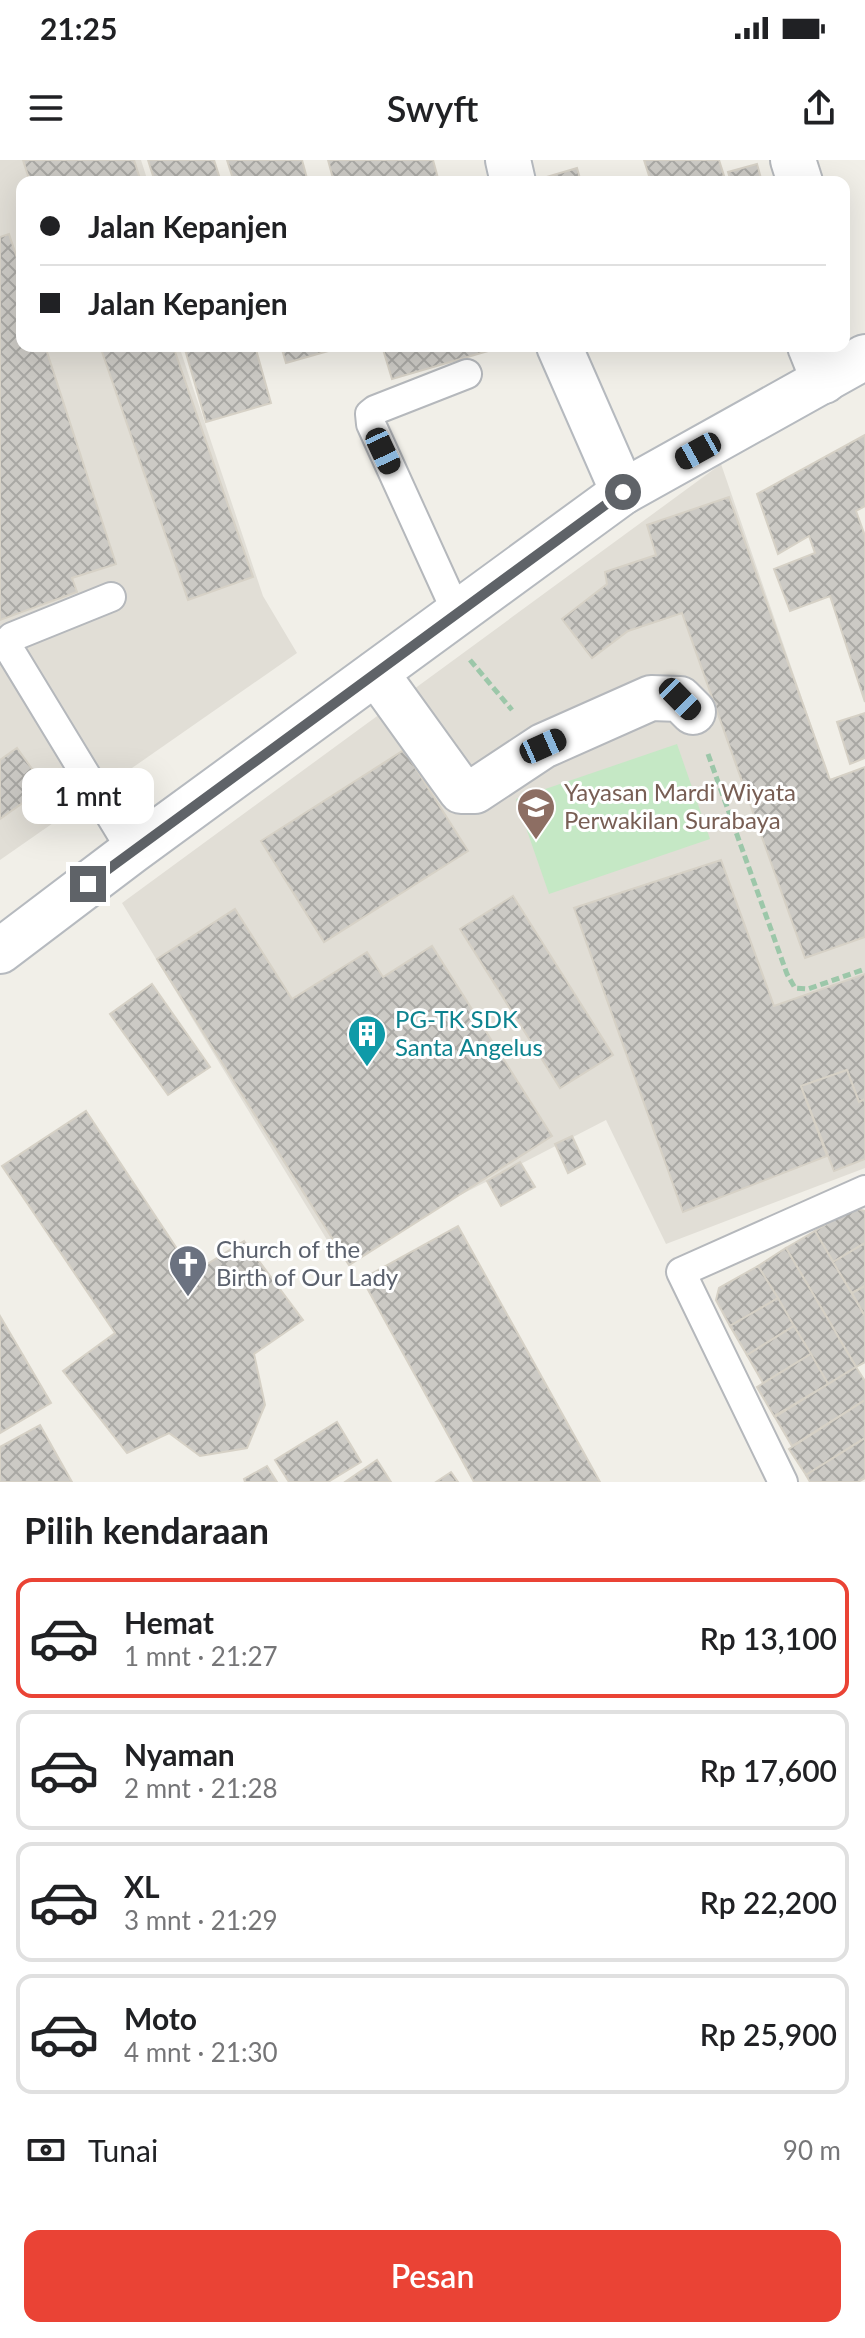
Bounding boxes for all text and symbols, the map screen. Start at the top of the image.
text: 21:25 [40,10,117,46]
icon: menu [24,86,68,130]
text: Swyft [387,86,478,130]
icon: share [797,86,841,130]
text: Jalan Kepanjen [88,208,288,244]
text: Jalan Kepanjen [88,285,288,321]
car [362,424,404,478]
car [671,429,725,473]
route start [605,474,641,510]
car [655,674,705,724]
car [516,725,570,767]
callout: 1 mnt [22,768,154,824]
place label: Yayasan Mardi Wiyata Perwakilan Surabaya [564,777,796,834]
text: 1 mnt [54,780,122,812]
school or university icon: Yayasan Mardi Wiyata Perwakilan Surabaya [515,786,557,841]
route end [70,866,106,902]
place label: PG-TK SDK Santa Angelus [395,1004,543,1061]
building icon: PG-TK SDK Santa Angelus [346,1013,388,1068]
place label: Church of the Birth of Our Lady [216,1234,399,1291]
church icon: Church of the Birth of Our Lady [167,1243,209,1298]
text: Pilih kendaraan [24,1508,269,1552]
icon: car [28,1602,100,1674]
text: Hemat [124,1604,214,1640]
text: Rp 13,100 [700,1620,837,1656]
text: 1 mnt · 21:27 [124,1640,278,1672]
icon: car [28,1734,100,1806]
text: Nyaman [124,1736,235,1772]
text: Rp 17,600 [700,1752,837,1788]
text: 2 mnt · 21:28 [124,1772,278,1804]
icon: car [28,1866,100,1938]
text: XL [124,1868,160,1904]
text: Rp 22,200 [700,1884,837,1920]
text: 3 mnt · 21:29 [124,1904,278,1936]
icon: car [28,1998,100,2070]
text: Moto [124,2000,197,2036]
text: Rp 25,900 [700,2016,837,2052]
text: 4 mnt · 21:30 [124,2036,278,2068]
icon: cash [24,2128,68,2172]
text: Tunai [88,2132,158,2168]
text: 90 m [783,2134,841,2166]
button: Pesan [24,2230,841,2322]

